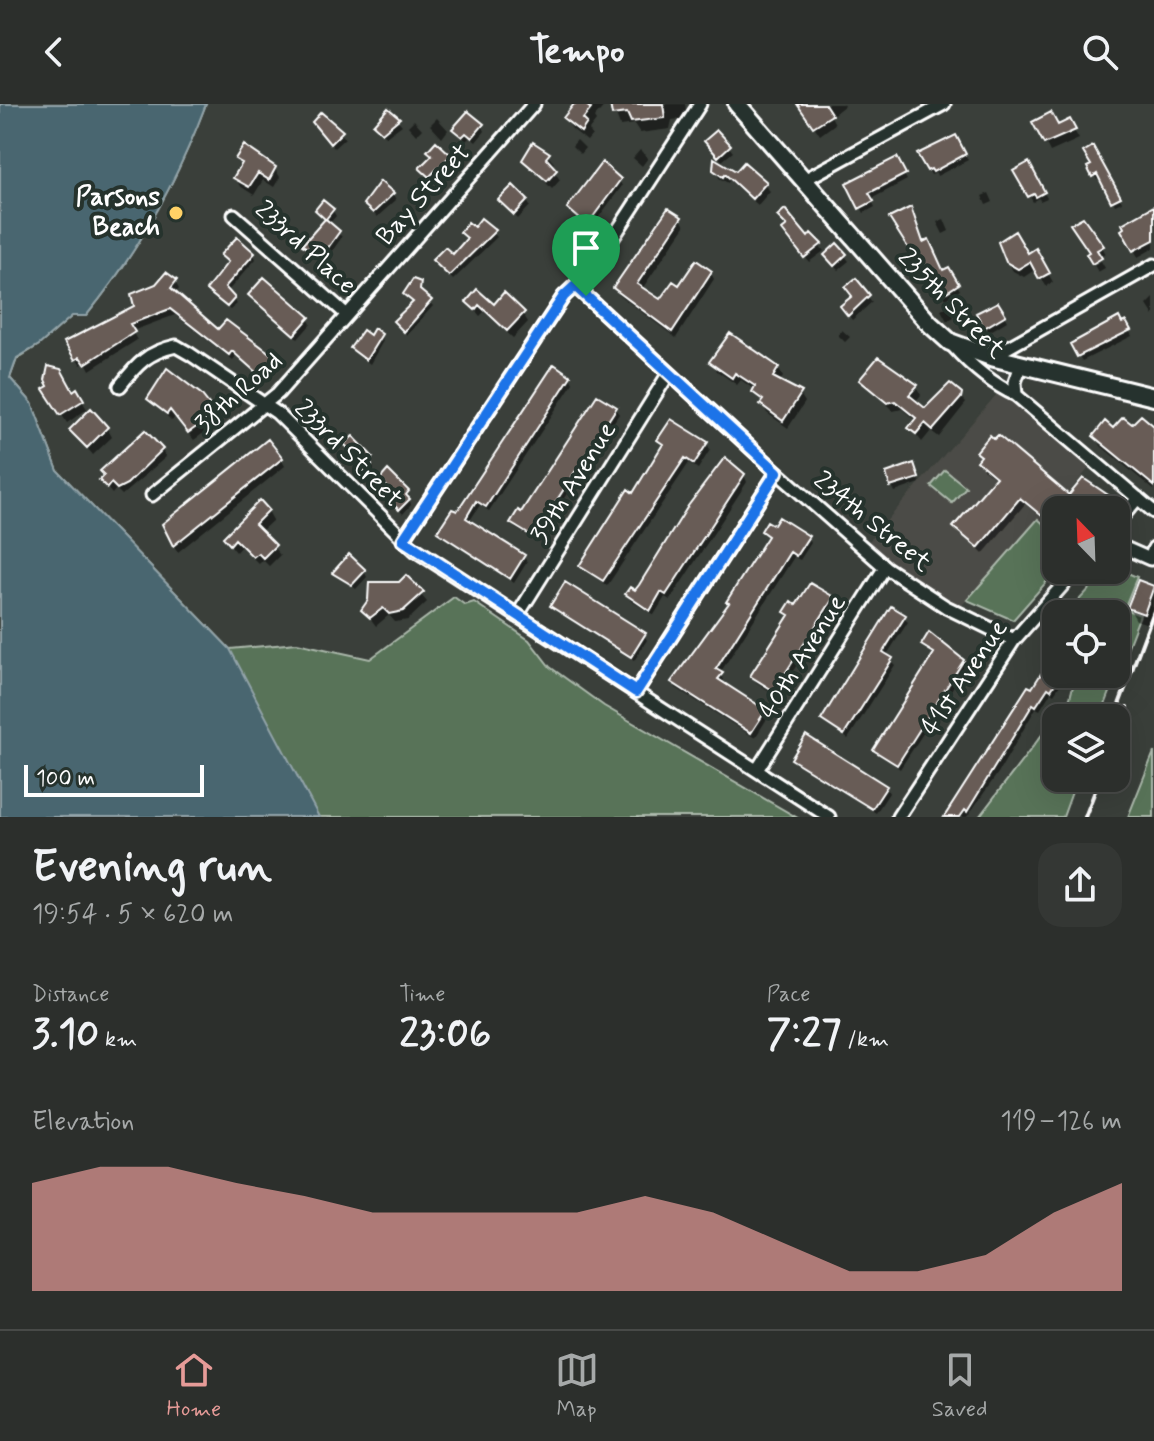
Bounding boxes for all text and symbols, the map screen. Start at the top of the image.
text: Tempo [529,29,625,76]
icon: back [32,30,76,74]
icon: search [1078,30,1122,74]
street label: Bay Street [369,137,479,253]
place label: Parsons Beach [76,181,160,245]
street label: 233rd Place [247,193,363,303]
marker: Parsons Beach [167,204,185,222]
pin [552,214,620,296]
icon: arrive [564,226,608,270]
street label: 235th Street [890,241,1012,367]
street label: 38th Road [188,345,290,441]
street label: 233rd Street [286,392,410,516]
street label: 39th Avenue [523,415,625,550]
street label: 234th Street [806,464,938,580]
north arrow [1042,496,1130,584]
map controls [1042,496,1130,792]
street label: 40th Avenue [751,588,855,726]
button: locate [1042,600,1130,688]
street label: 41st Avenue [914,613,1016,743]
button: layers [1042,704,1130,792]
scale bar [24,761,204,797]
text: 100 m [36,765,95,793]
text: Evening run [32,839,272,897]
button: share [1038,843,1122,927]
text: 19:54 · 5 × 620 m [32,898,233,932]
text: Distance [32,981,109,1009]
text: Time [399,981,445,1009]
text: Pace [767,981,810,1009]
text: 3.10 [32,1009,99,1061]
text: 23:06 [399,1009,491,1061]
text: 7:27 [767,1009,841,1061]
text: km [99,1026,137,1054]
text: /km [841,1026,889,1054]
text: Elevation [32,1105,134,1139]
text: 119–126 m [1000,1105,1122,1139]
tab: Home [167,1348,221,1424]
tab: Map [555,1348,599,1424]
tab: Saved [932,1348,987,1424]

